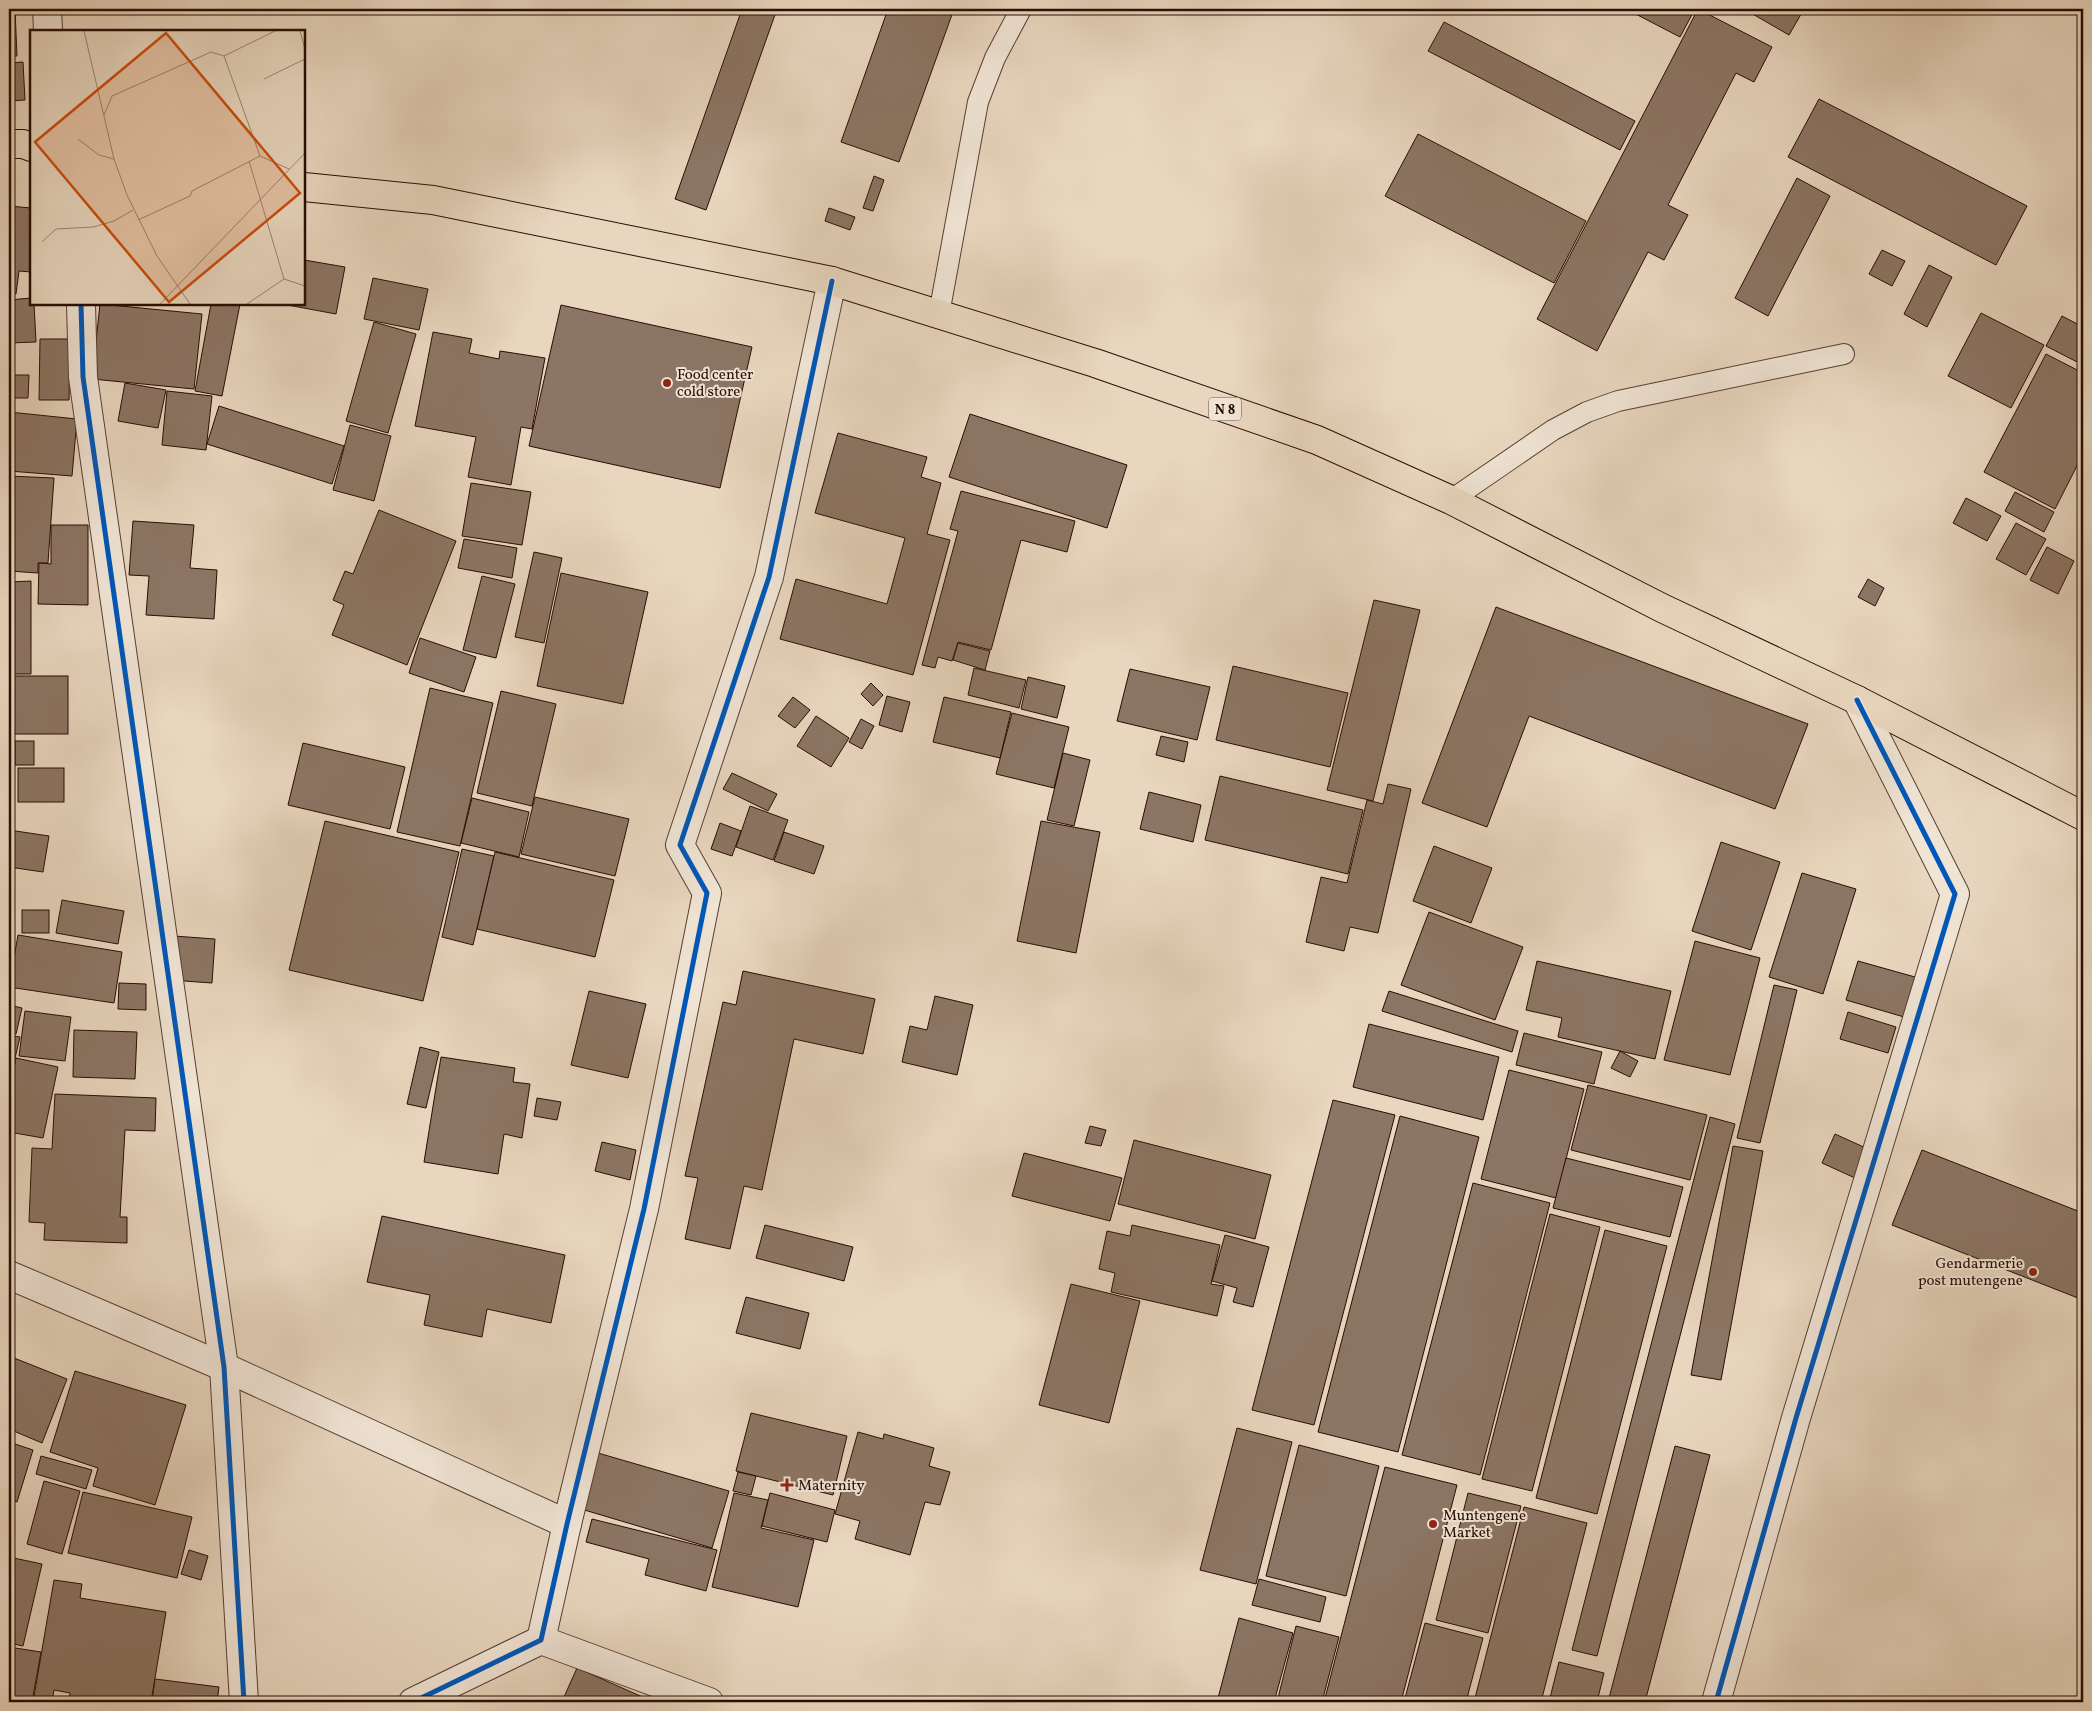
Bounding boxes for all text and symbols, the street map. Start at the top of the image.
inset map [30,30,305,305]
place label: Food center cold store [677,365,753,403]
marker: Food center cold store [661,377,673,389]
road number: N 8 [1209,398,1241,420]
place label: Gendarmerie post mutengene [1918,1254,2023,1292]
marker: Gendarmerie post mutengene [2027,1266,2039,1278]
place label: Maternity [798,1476,865,1497]
marker: Maternity [780,1478,794,1492]
place label: Muntengene Market [1443,1506,1526,1544]
marker: Muntengene Market [1427,1518,1439,1530]

